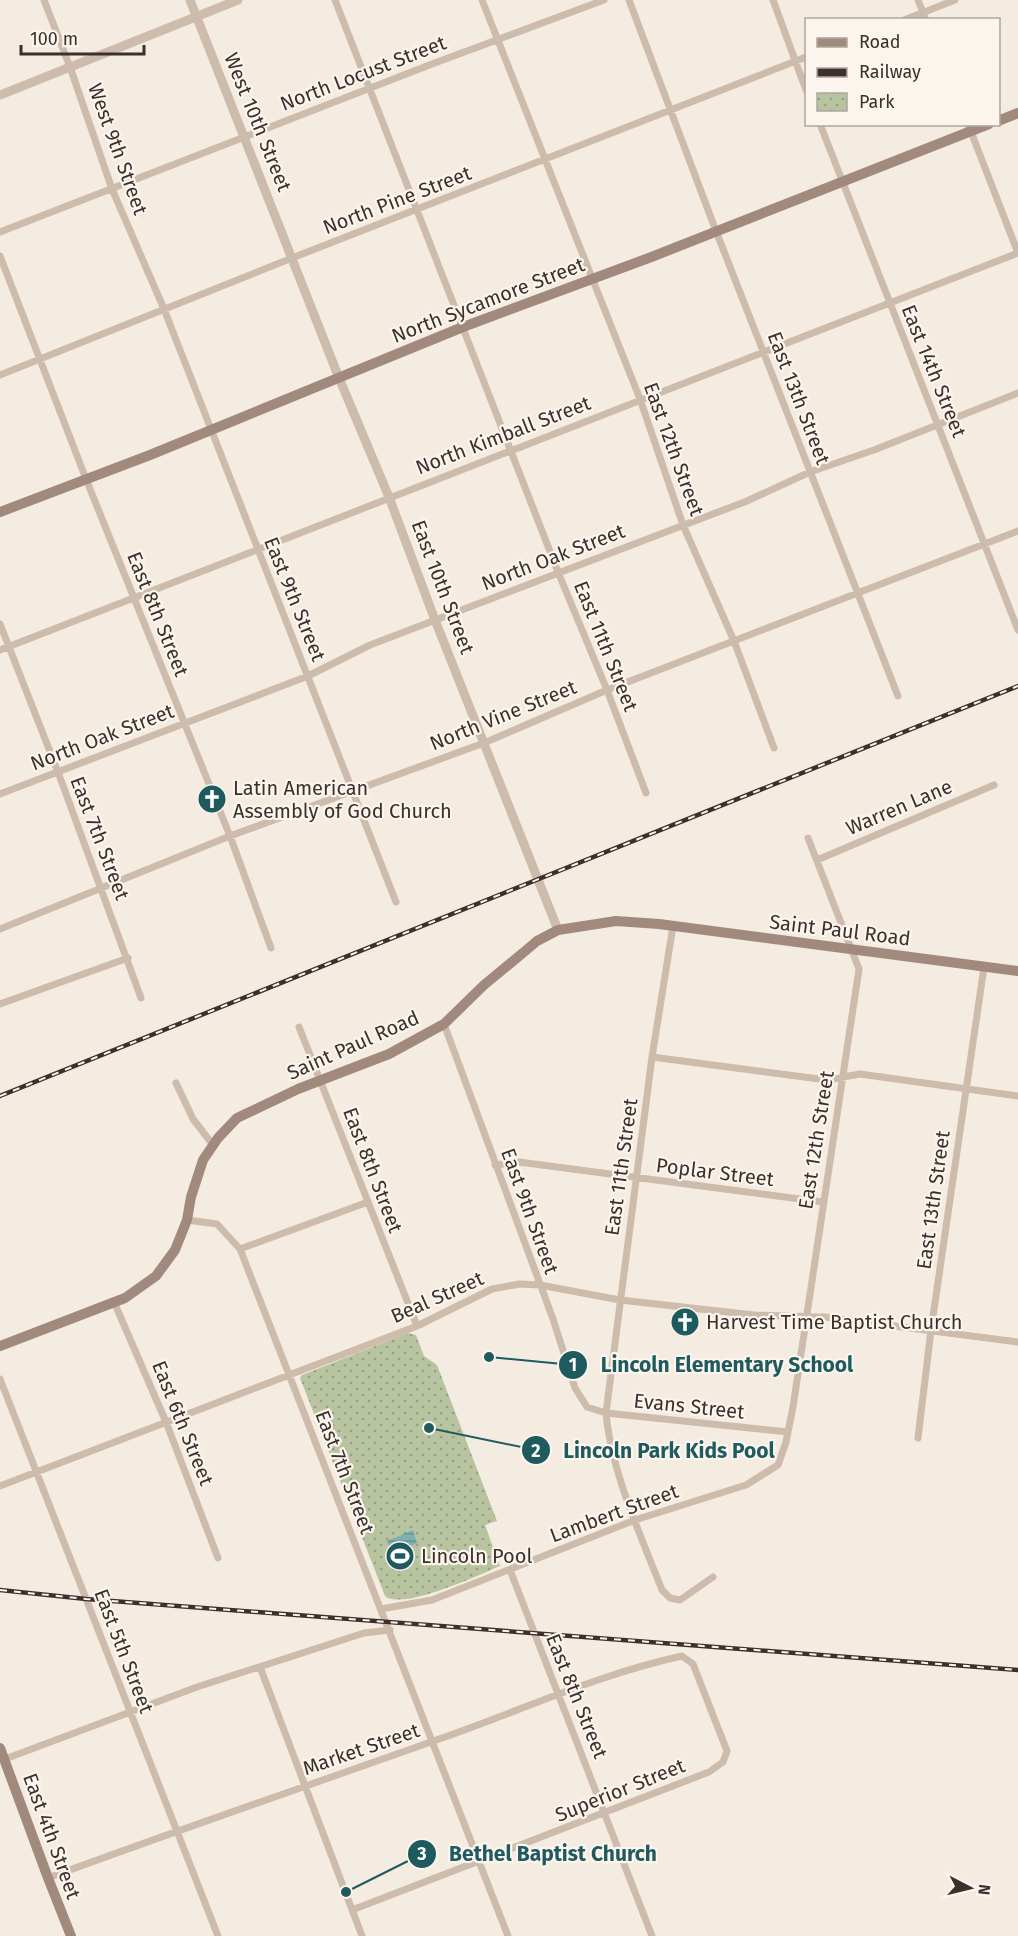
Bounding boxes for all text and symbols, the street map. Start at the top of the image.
scale bar [21,18,144,56]
legend [805,18,1000,126]
text: 100 m [30,28,78,50]
street label: North Locust Street [277,30,450,116]
text: Road [859,31,901,53]
street label: West 10th Street [219,49,297,196]
text: Railway [859,61,921,83]
street label: West 9th Street [83,80,153,219]
text: Park [859,91,895,113]
street label: North Pine Street [320,160,475,239]
street label: North Sycamore Street [388,252,588,348]
street label: East 14th Street [896,301,972,441]
street label: East 13th Street [763,328,836,468]
street label: East 12th Street [639,379,709,520]
street label: North Kimball Street [412,390,595,479]
street label: East 10th Street [406,517,480,658]
street label: North Oak Street [478,518,629,595]
street label: East 9th Street [259,533,331,665]
street label: East 8th Street [122,548,194,681]
street label: East 11th Street [569,577,643,715]
street label: North Vine Street [426,674,581,755]
street label: North Oak Street [27,698,178,775]
street label: East 7th Street [65,773,135,904]
street label: Warren Lane [842,774,956,840]
place label: Latin American Assembly of God Church [233,776,452,823]
church icon: Latin American Assembly of God Church [196,783,228,815]
street label: Saint Paul Road [768,909,912,951]
street label: Saint Paul Road [283,1005,423,1085]
street label: East 12th Street [793,1068,839,1211]
street label: East 11th Street [599,1096,643,1237]
street label: East 8th Street [338,1104,408,1237]
street label: East 13th Street [911,1128,955,1271]
street label: East 9th Street [496,1145,564,1278]
street label: Poplar Street [655,1153,776,1191]
street label: Beal Street [387,1266,488,1328]
church icon: Harvest Time Baptist Church [669,1306,701,1338]
place label: Harvest Time Baptist Church [706,1310,962,1334]
callout: Lincoln Elementary School [558,1345,865,1384]
text: Lincoln Elementary School [601,1352,854,1378]
text: 1 [569,1354,577,1376]
street label: East 6th Street [147,1357,219,1489]
street label: Evans Street [632,1388,746,1424]
street label: East 7th Street [310,1407,380,1538]
callout: Lincoln Park Kids Pool [521,1431,787,1470]
text: Lincoln Park Kids Pool [563,1438,776,1464]
text: 2 [531,1440,541,1462]
street label: Lambert Street [546,1478,682,1547]
sports icon: Lincoln Pool [384,1540,416,1572]
place label: Lincoln Pool [421,1544,532,1568]
street label: East 5th Street [89,1585,159,1717]
street label: East 8th Street [541,1630,613,1763]
street label: Market Street [299,1718,423,1780]
street label: Superior Street [552,1753,689,1827]
street label: East 4th Street [18,1770,86,1903]
callout: Bethel Baptist Church [407,1834,669,1873]
text: Bethel Baptist Church [449,1841,657,1867]
text: 3 [416,1843,427,1865]
north arrow [940,1858,1000,1918]
text: N [974,1883,994,1896]

